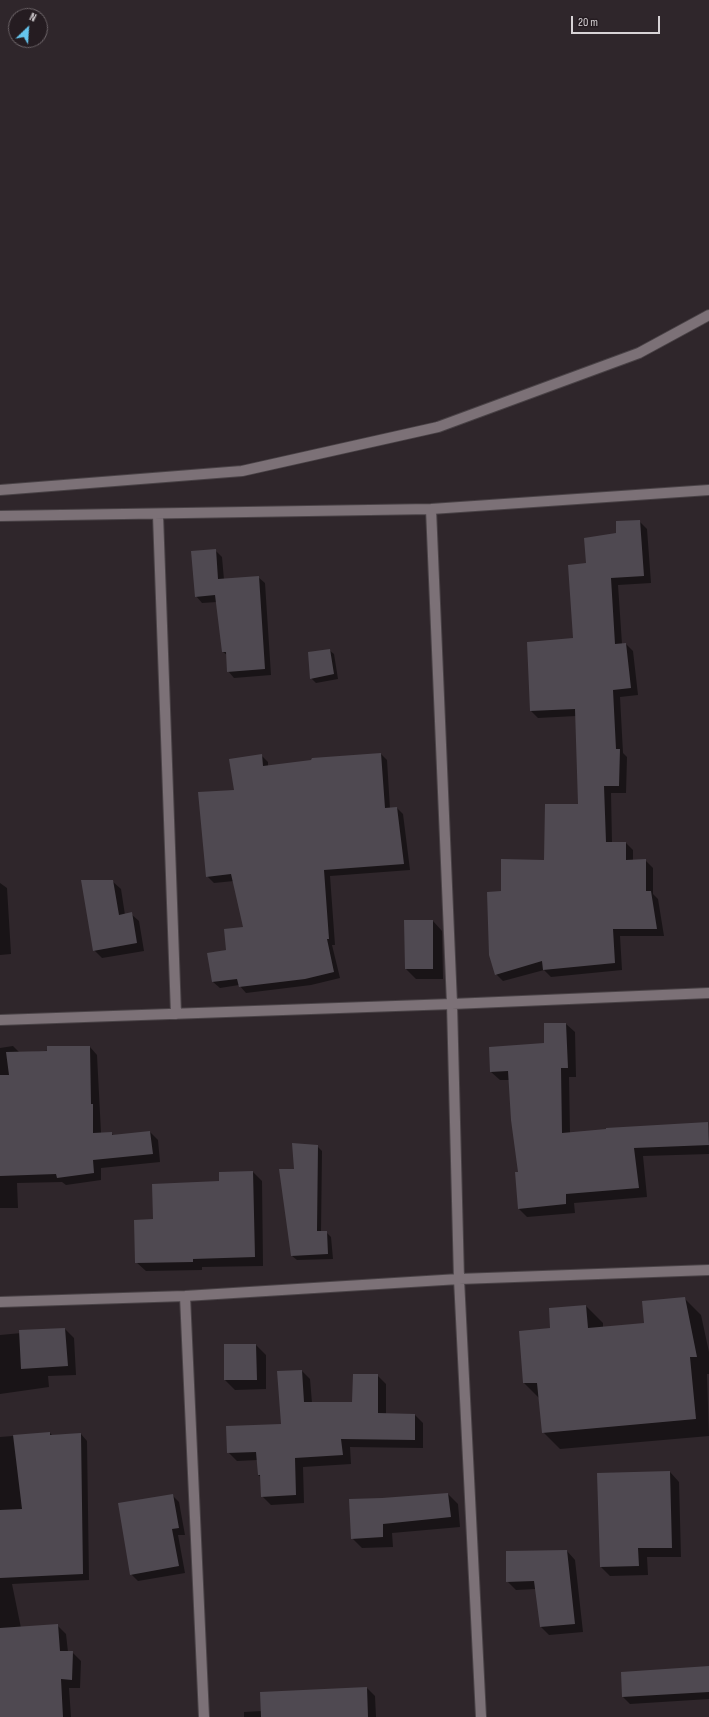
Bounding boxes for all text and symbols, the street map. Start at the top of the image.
north arrow [8,8,48,48]
scale bar [573,8,662,34]
text: N [27,10,38,25]
text: 20 m [578,15,598,30]

